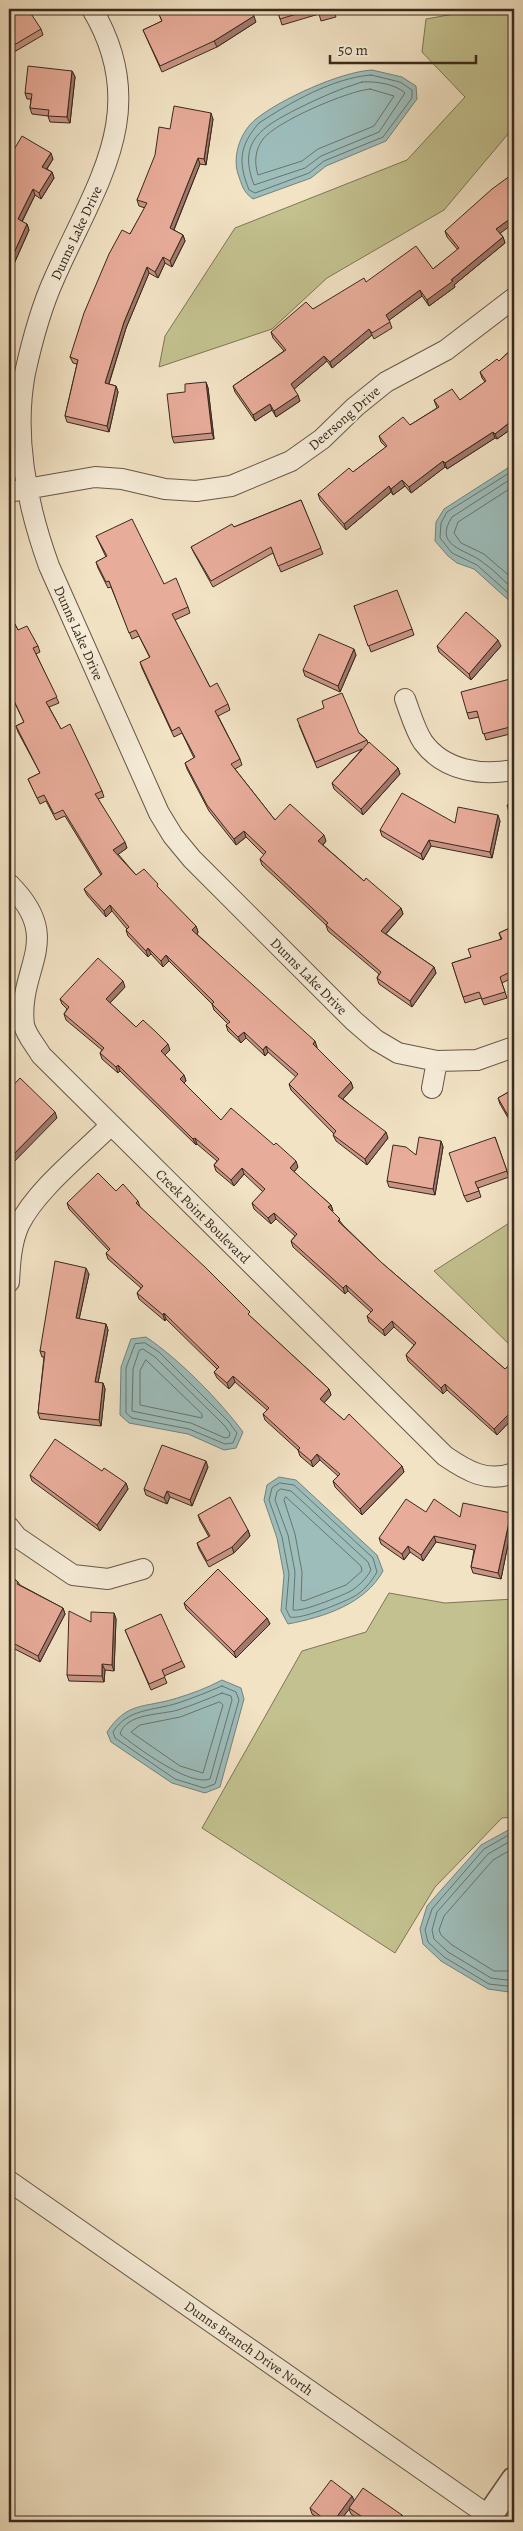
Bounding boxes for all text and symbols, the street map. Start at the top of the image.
scale bar [330,32,477,64]
text: 50 m [338,40,368,60]
street label: Dunns Lake Drive [46,183,107,283]
street label: Deersong Drive [304,382,384,455]
street label: Dunns Lake Drive [49,583,108,684]
street label: Dunns Lake Drive [266,934,351,1019]
street label: Creek Point Boulevard [151,1165,255,1268]
street label: Dunns Branch Drive North [180,2297,317,2400]

